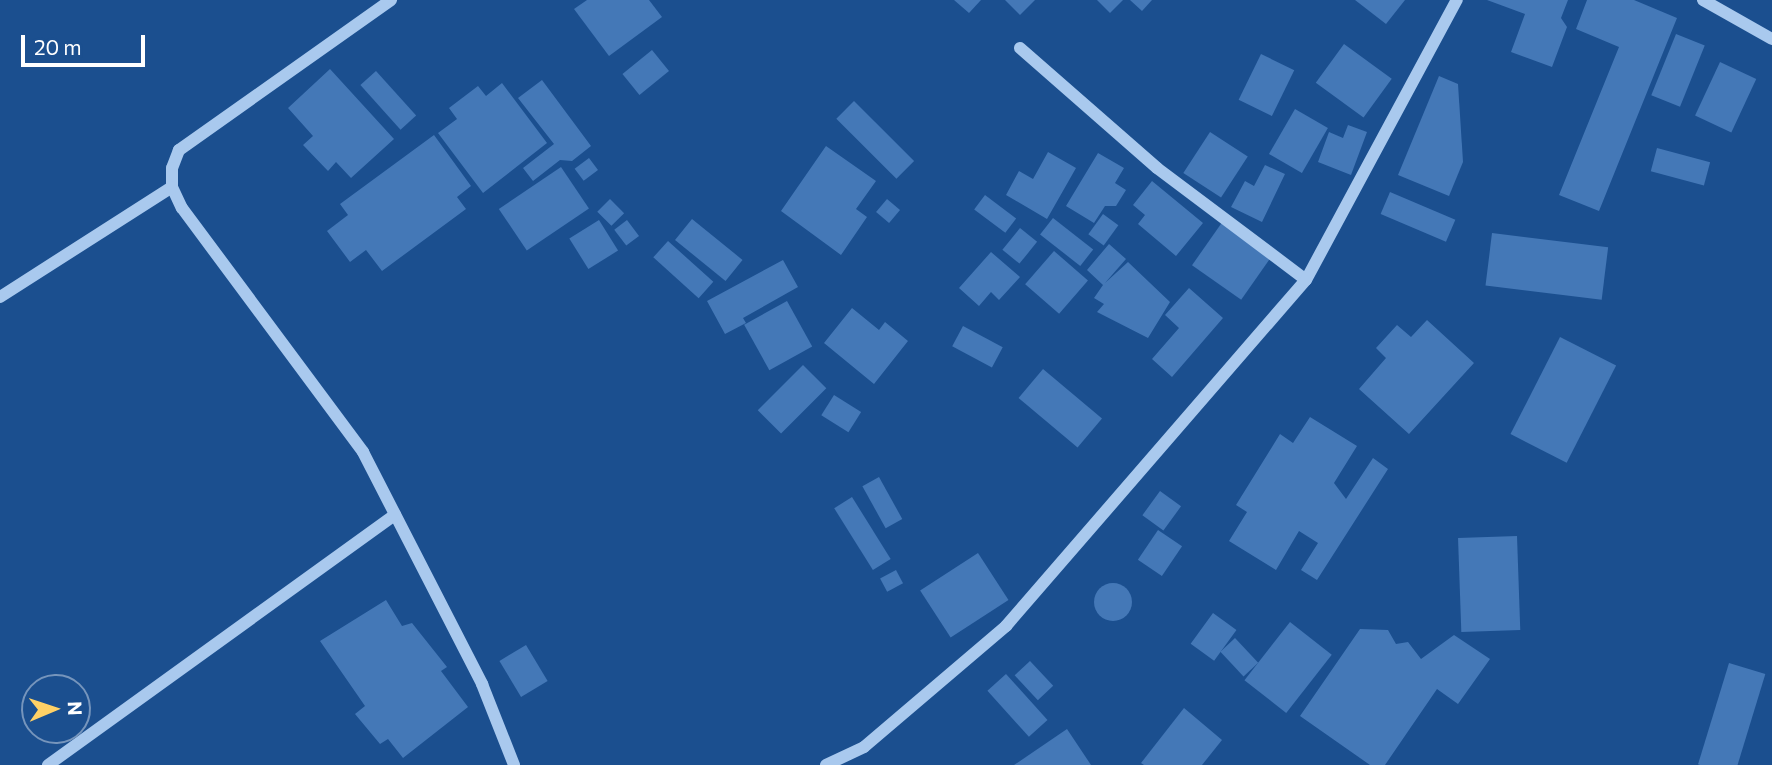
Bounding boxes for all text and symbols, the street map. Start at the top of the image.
scale bar [24,21,149,65]
text: 20 m [34,34,82,59]
north arrow [21,674,91,744]
text: N [64,701,87,716]

